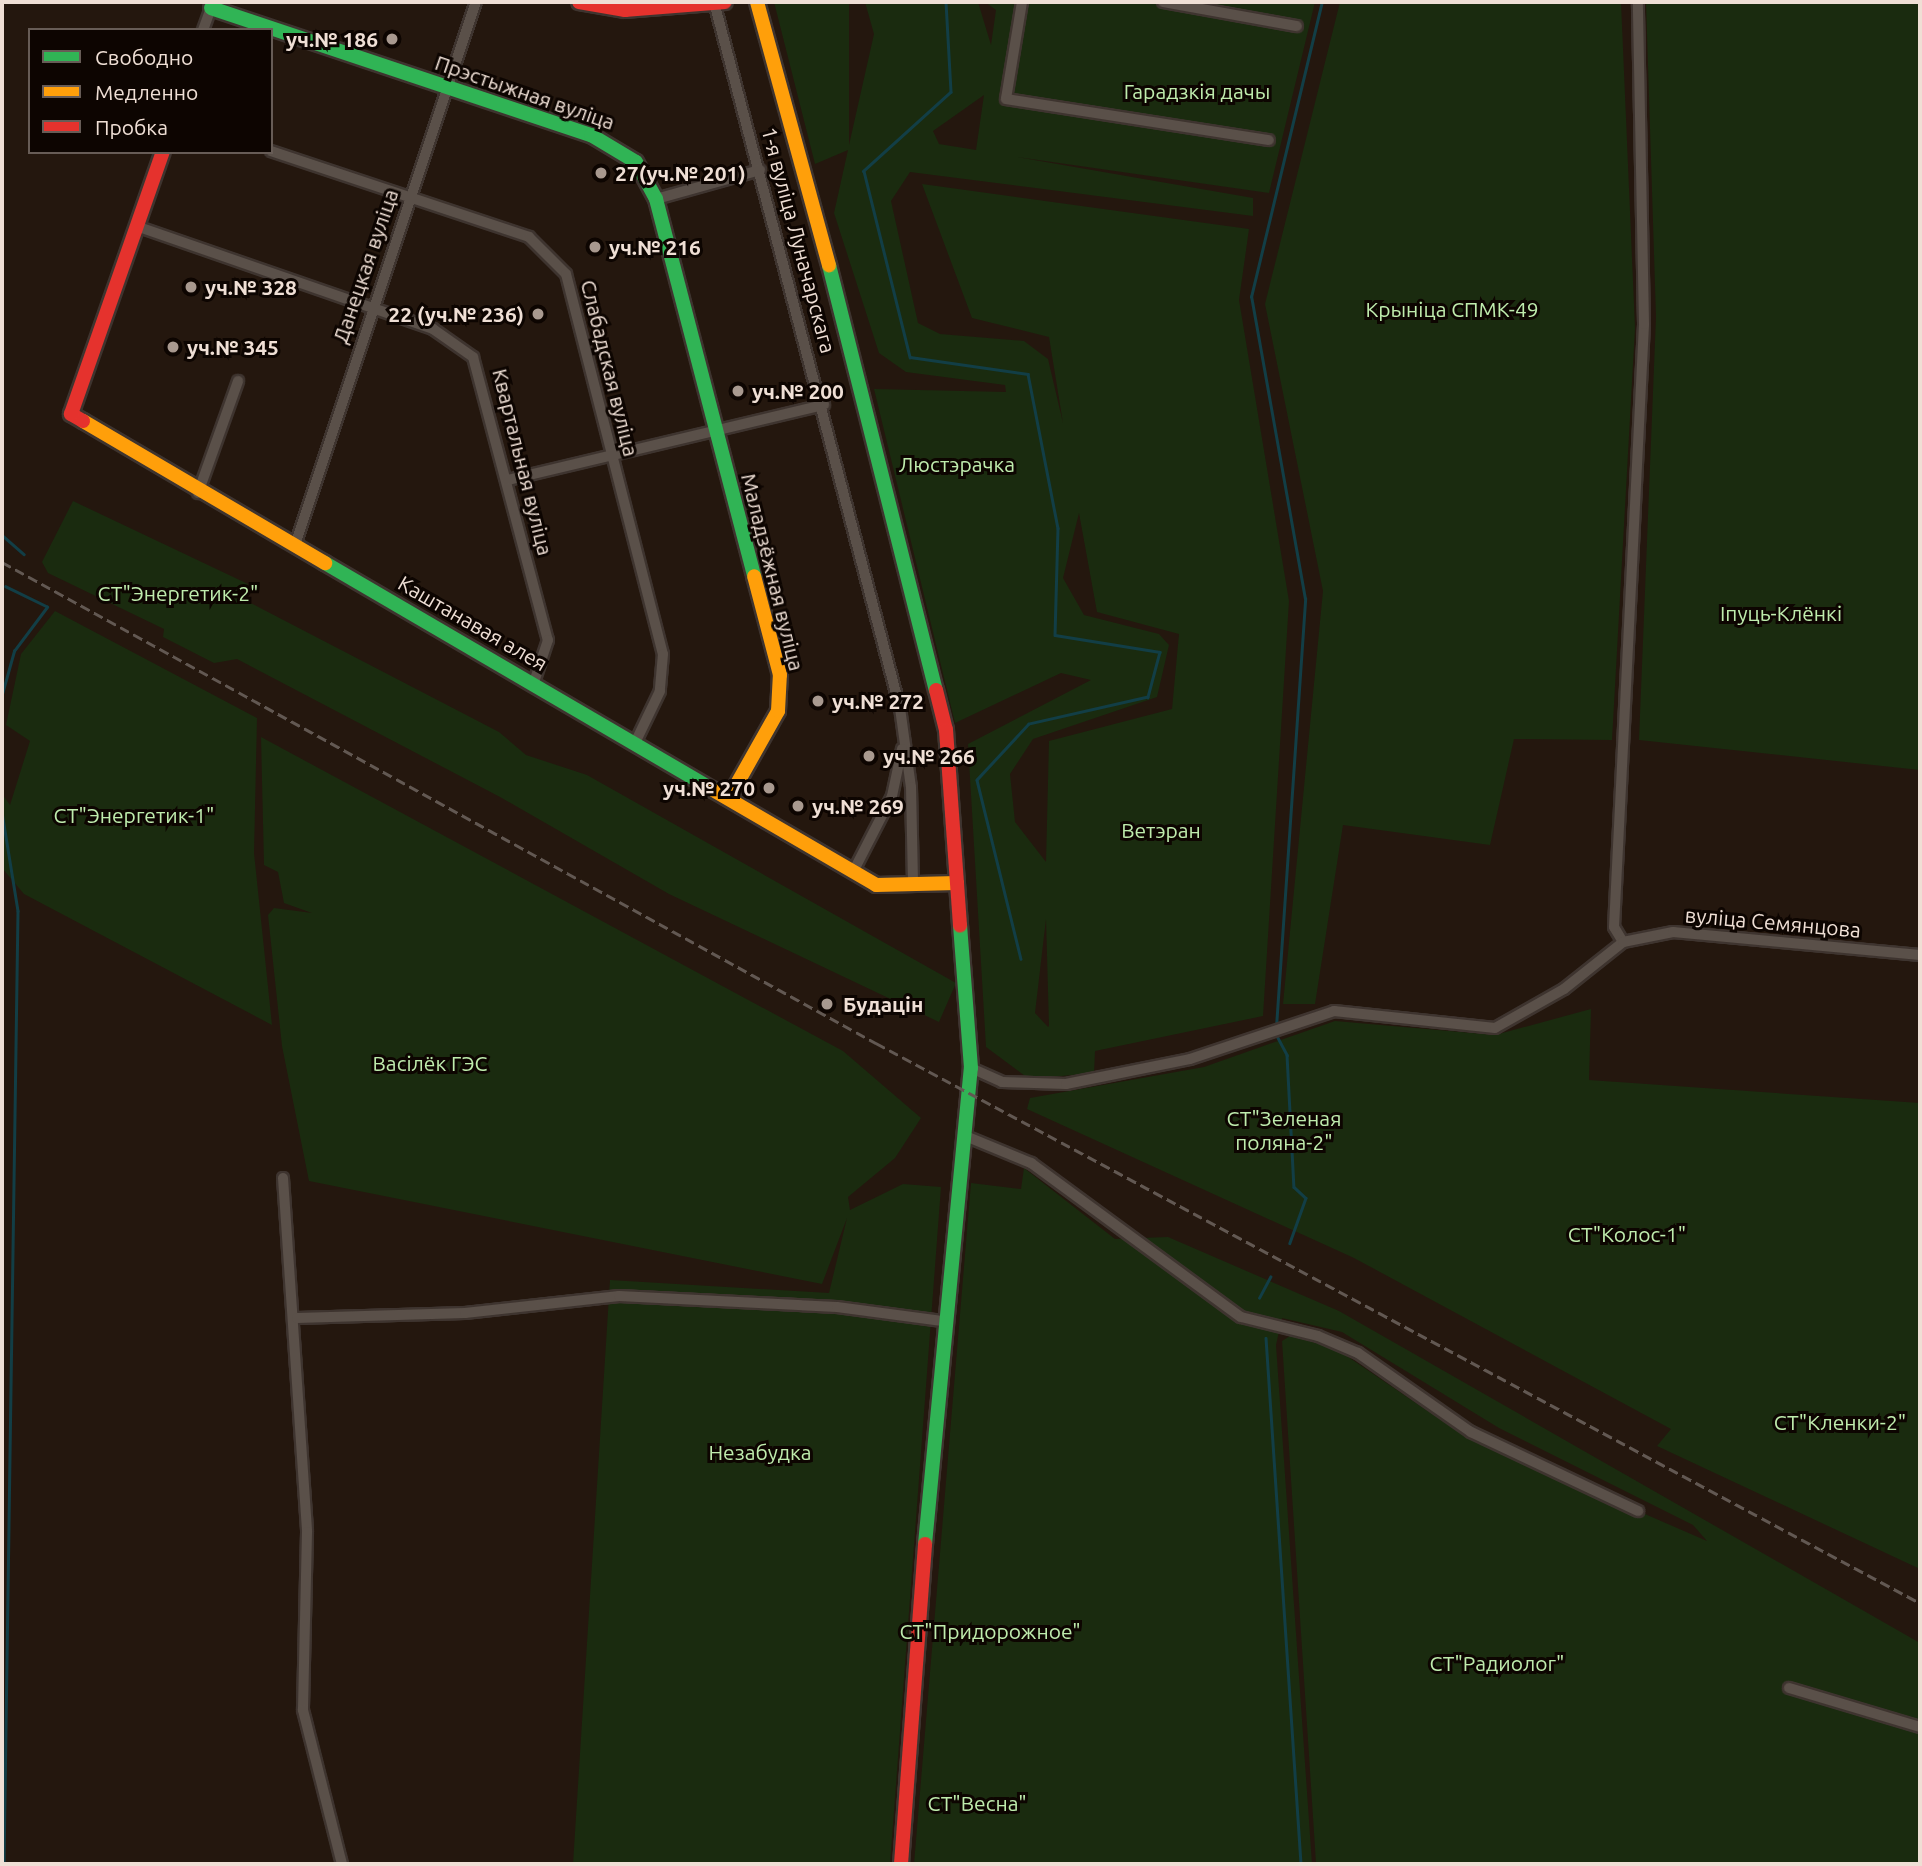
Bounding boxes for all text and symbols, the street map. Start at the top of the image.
place label: уч.№ 186 [286,26,378,52]
legend [28,28,273,154]
marker: уч.№ 186 [384,31,400,47]
text: Свободно [95,45,193,69]
street label: Прэстыжная вуліца [432,49,618,135]
park label: Гарадзкія дачы [1124,78,1270,104]
text: Медленно [95,80,198,104]
text: Пробка [95,115,168,139]
street label: 1-я вуліца Луначарскага [757,124,841,356]
place label: 27(уч.№ 201) [615,160,746,186]
marker: 27(уч.№ 201) [593,165,609,181]
street label: Данецкая вуліца [327,186,403,346]
place label: уч.№ 216 [609,234,701,260]
marker: уч.№ 216 [587,239,603,255]
place label: уч.№ 328 [205,274,297,300]
street label: Слабадская вуліца [576,277,644,459]
marker: уч.№ 328 [183,279,199,295]
park label: Крыніца СПМК-49 [1365,296,1539,322]
place label: 22 (уч.№ 236) [388,301,524,327]
marker: 22 (уч.№ 236) [530,306,546,322]
place label: уч.№ 345 [187,334,279,360]
marker: уч.№ 345 [165,339,181,355]
street label: Квартальная вуліца [488,366,558,558]
place label: уч.№ 200 [752,378,844,404]
marker: уч.№ 200 [730,383,746,399]
park label: Люстэрачка [899,451,1015,477]
street label: Маладзёжная вуліца [736,471,810,673]
street label: Каштанавая алея [394,570,552,676]
park label: СТ"Энергетик-2" [98,580,258,606]
park label: Іпуць-Клёнкі [1720,600,1842,626]
place label: уч.№ 272 [832,688,924,714]
marker: уч.№ 272 [810,693,826,709]
place label: уч.№ 266 [883,743,975,769]
marker: уч.№ 266 [861,748,877,764]
place label: уч.№ 270 [663,775,755,801]
marker: уч.№ 270 [761,780,777,796]
place label: уч.№ 269 [812,793,904,819]
marker: уч.№ 269 [790,798,806,814]
park label: СТ"Энергетик-1" [54,802,214,828]
park label: Ветэран [1121,817,1201,843]
street label: вуліца Семянцова [1684,902,1862,942]
place label: Будацін [843,991,923,1017]
marker: Будацін [817,994,837,1014]
park label: Васілёк ГЭС [373,1050,487,1076]
park label: СТ"Зеленая поляна-2" [1227,1105,1341,1155]
park label: СТ"Колос-1" [1568,1221,1686,1247]
park label: СТ"Кленки-2" [1774,1409,1906,1435]
park label: Незабудка [708,1439,812,1465]
park label: СТ"Придорожное" [899,1618,1081,1644]
park label: СТ"Радиолог" [1430,1650,1564,1676]
park label: СТ"Весна" [927,1790,1027,1816]

